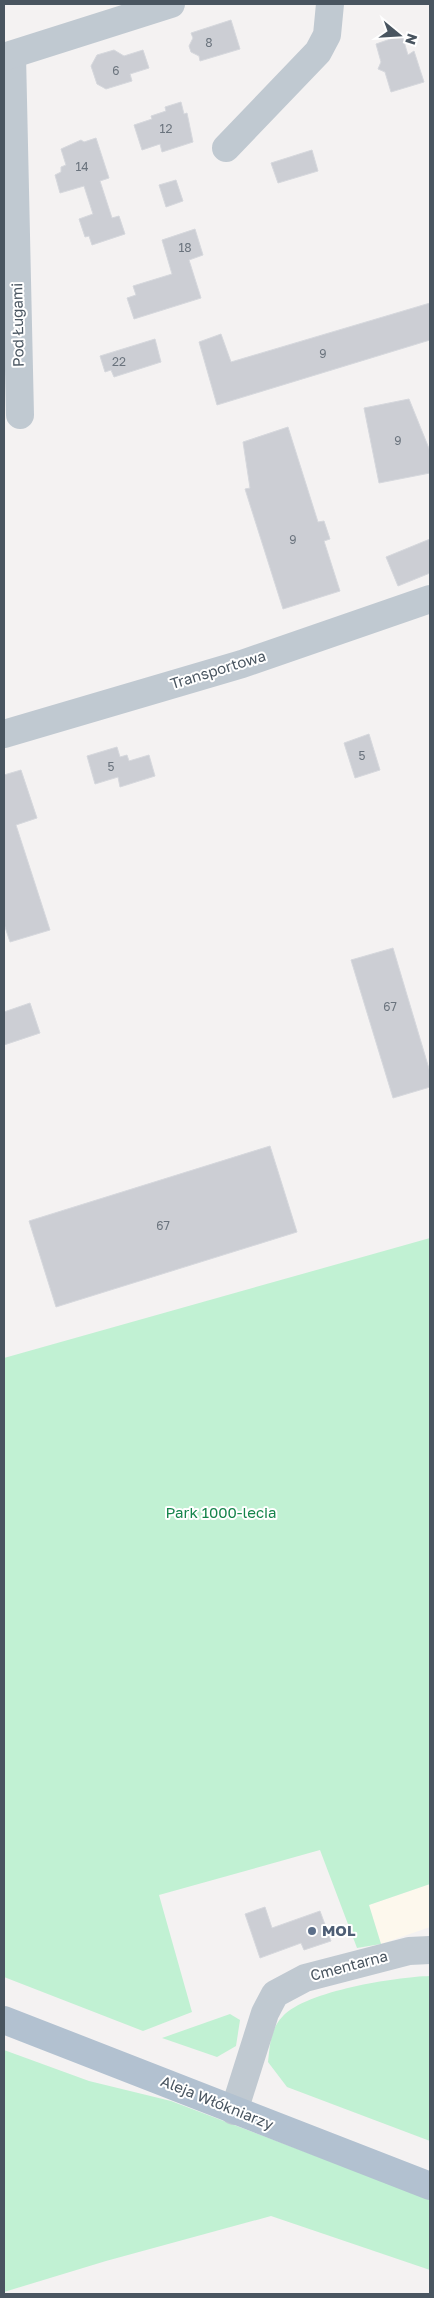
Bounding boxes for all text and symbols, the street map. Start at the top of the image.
north arrow [374,10,424,60]
text: N [402,31,422,47]
house number: 8 [205,35,213,50]
house number: 6 [112,63,120,78]
house number: 12 [160,121,172,136]
house number: 14 [75,159,89,174]
house number: 18 [178,240,192,255]
street label: Pod Ługami [7,283,27,367]
house number: 9 [319,346,327,361]
house number: 22 [112,354,126,369]
house number: 9 [394,433,402,448]
house number: 9 [289,532,297,547]
street label: Transportowa [168,646,268,692]
house number: 5 [359,748,366,763]
house number: 5 [108,759,115,774]
house number: 67 [383,999,397,1014]
house number: 67 [156,1218,170,1233]
park label: Park 1000-lecia [165,1503,277,1521]
place label: MOL [322,1921,356,1939]
marker: MOL [306,1925,318,1937]
street label: Cmentarna [308,1946,389,1984]
street label: Aleja Włókniarzy [158,2071,277,2133]

